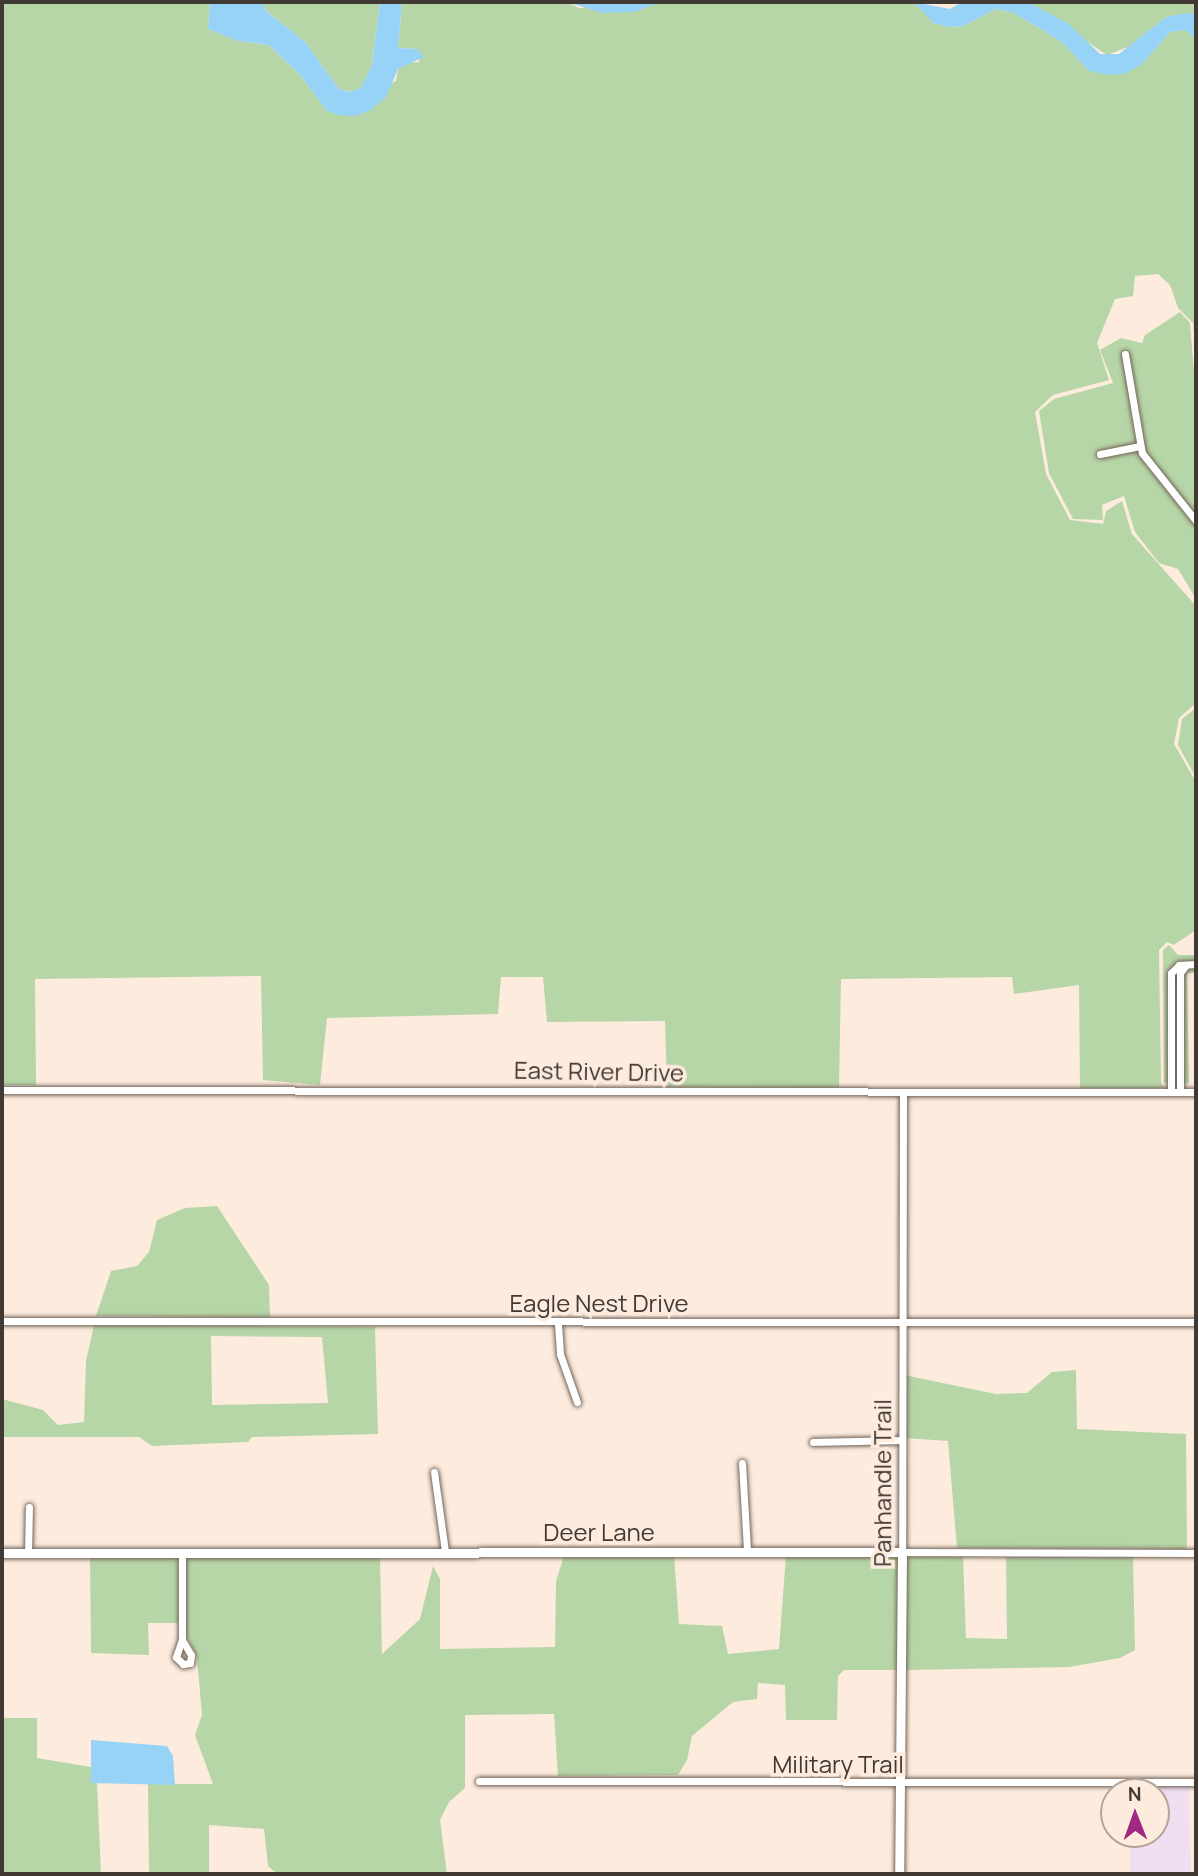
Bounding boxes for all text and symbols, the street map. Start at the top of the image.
street label: East River Drive [514,1055,684,1087]
street label: Eagle Nest Drive [509,1289,689,1317]
street label: Panhandle Trail [868,1399,896,1567]
street label: Deer Lane [543,1518,655,1546]
street label: Military Trail [772,1750,904,1778]
north arrow [1100,1778,1170,1848]
text: N [1128,1781,1142,1807]

